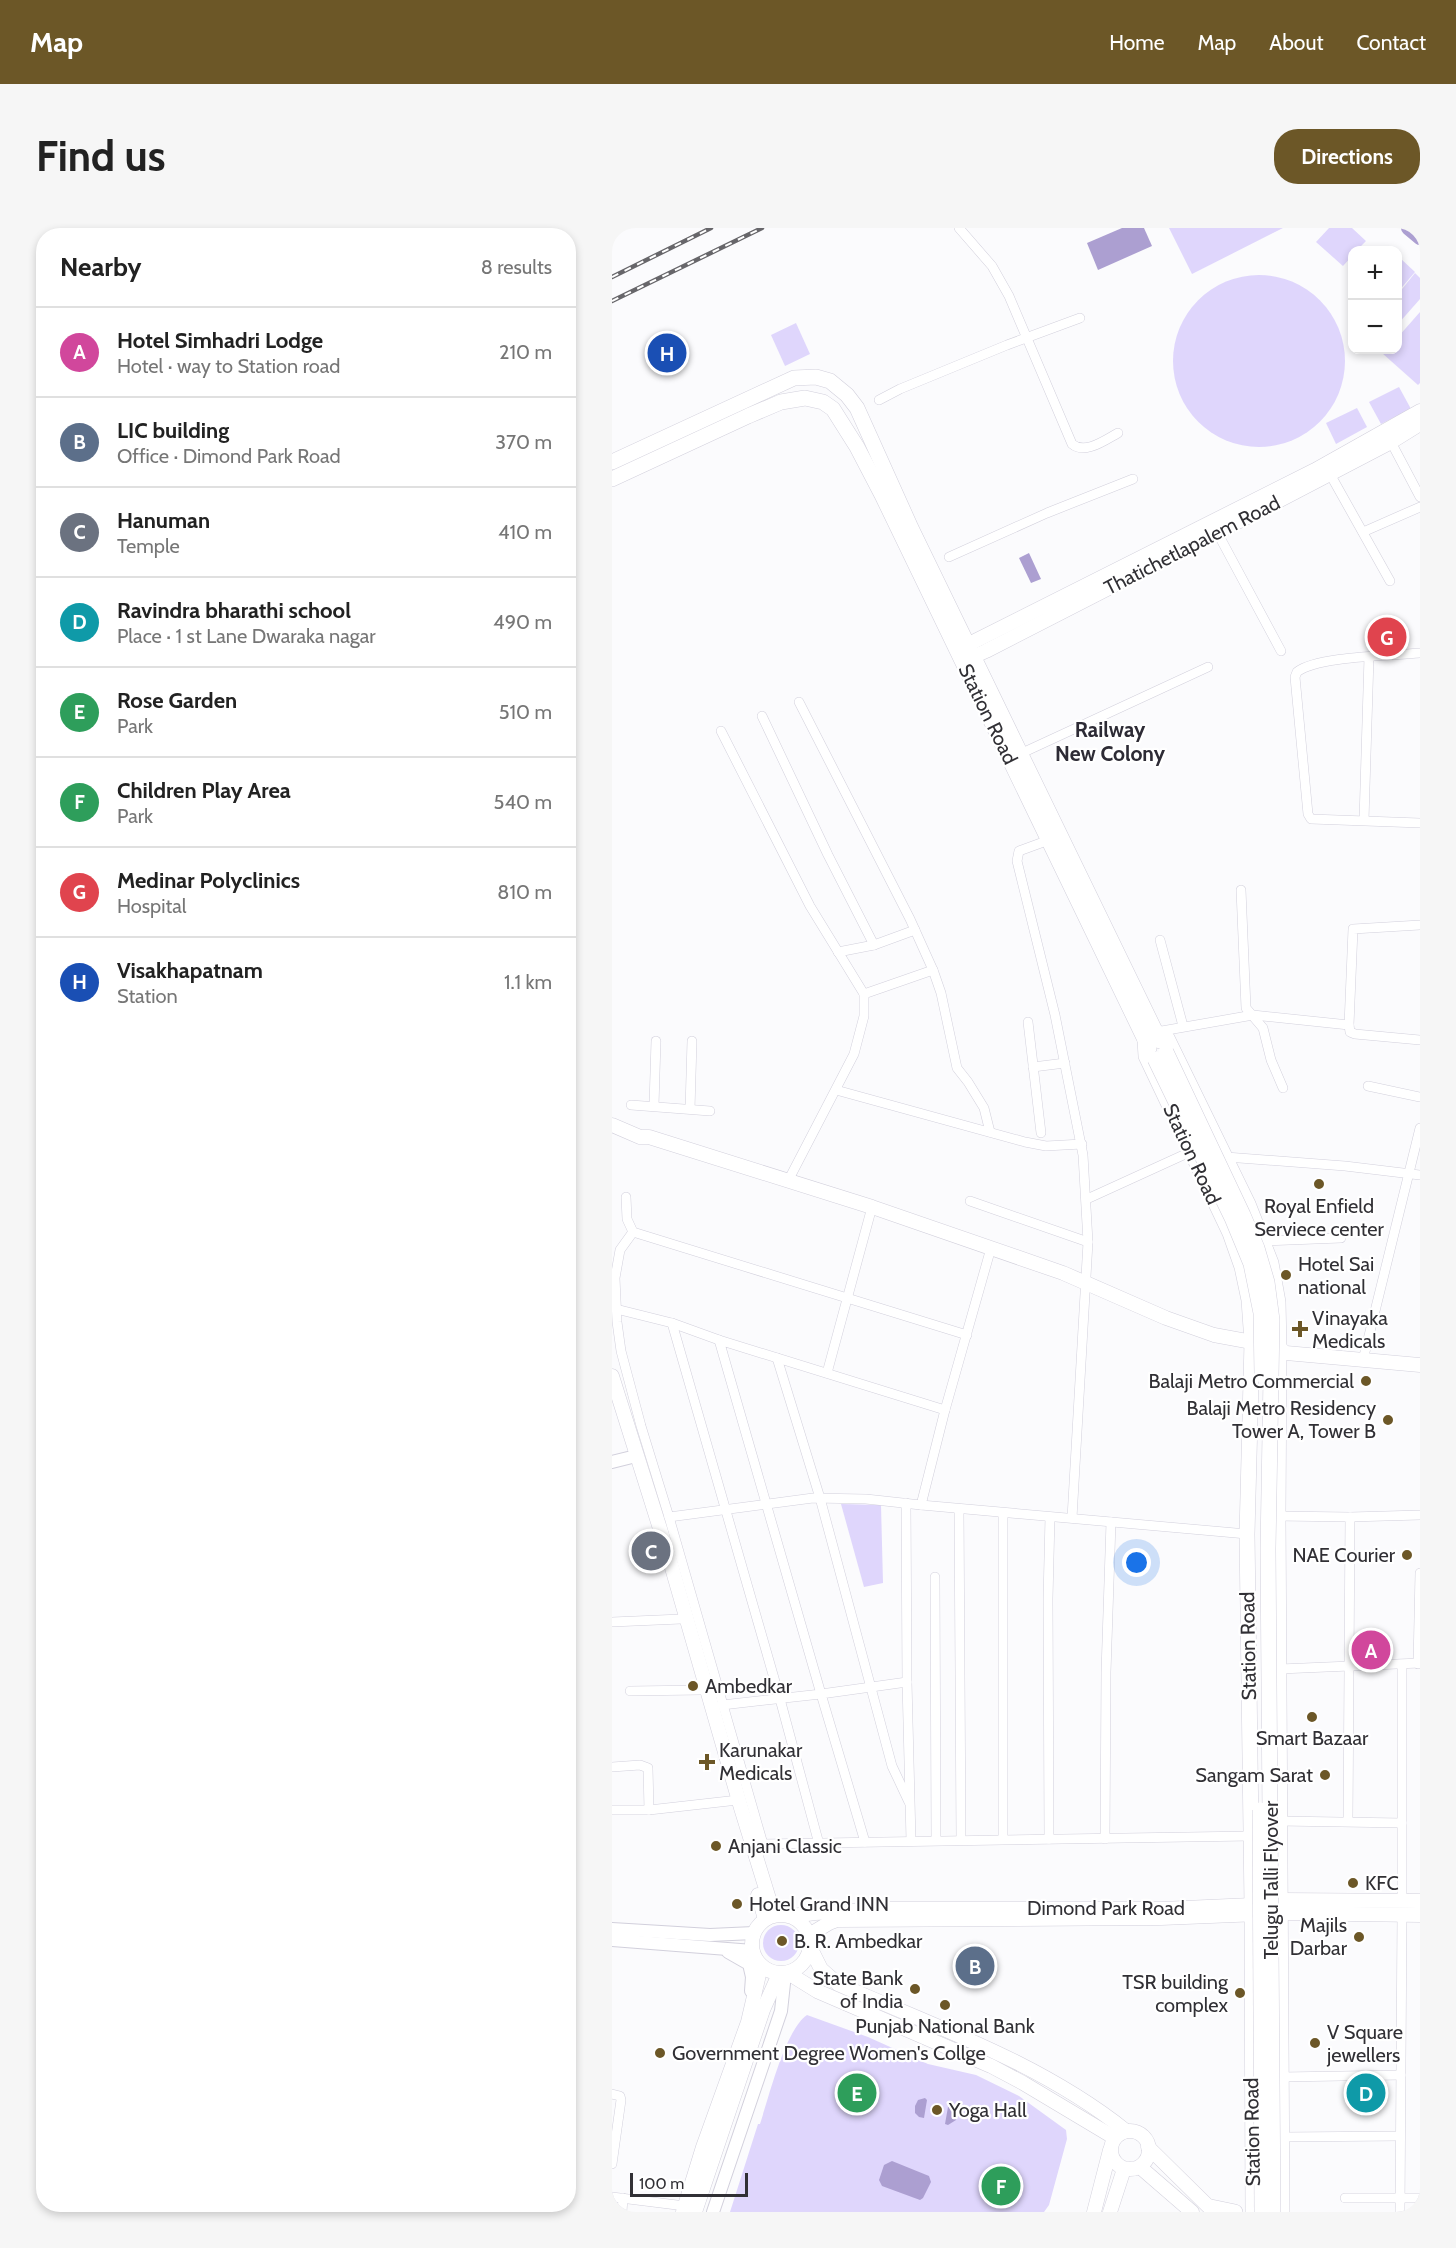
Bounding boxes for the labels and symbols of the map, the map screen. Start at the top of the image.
pin: H [648,330,686,376]
street label: Thatichetlapalem Road [1100,490,1284,600]
pin: G [1368,614,1406,660]
street label: Station Road [953,660,1023,768]
district label: Railway New Colony [1055,717,1166,766]
street label: Station Road [1158,1100,1226,1208]
marker: Royal Enfield Serviece center [1312,1177,1326,1191]
place label: Royal Enfield Serviece center [1254,1194,1385,1241]
place label: Hotel Sai national [1298,1252,1374,1299]
marker: Hotel Sai national [1279,1268,1293,1282]
place label: Vinayaka Medicals [1312,1306,1388,1353]
marker: Vinayaka Medicals [1293,1322,1307,1336]
place label: Balaji Metro Commercial [1149,1369,1354,1393]
marker: Balaji Metro Commercial [1359,1374,1373,1388]
place label: Balaji Metro Residency Tower A, Tower B [1186,1396,1376,1443]
marker: Balaji Metro Residency Tower A, Tower B [1381,1413,1395,1427]
pin: C [632,1528,670,1574]
place label: NAE Courier [1292,1543,1396,1567]
your location [1122,1548,1151,1577]
marker: NAE Courier [1400,1548,1414,1562]
street label: Station Road [1235,1592,1261,1700]
pin: A [1352,1628,1390,1672]
place label: Ambedkar [705,1674,793,1698]
marker: Ambedkar [686,1679,700,1693]
marker: Smart Bazaar [1305,1710,1319,1724]
place label: Smart Bazaar [1256,1726,1369,1750]
place label: Karunakar Medicals [719,1738,803,1785]
marker: Karunakar Medicals [700,1755,714,1769]
place label: Sangam Sarat [1195,1763,1313,1787]
marker: Sangam Sarat [1318,1768,1332,1782]
street label: Telugu Talli Flyover [1259,1800,1283,1959]
place label: Anjani Classic [728,1834,842,1858]
marker: Anjani Classic [709,1839,723,1853]
place label: KFC [1365,1871,1399,1895]
marker: KFC [1346,1876,1360,1890]
place label: Hotel Grand INN [749,1892,889,1916]
street label: Dimond Park Road [1027,1896,1185,1920]
marker: Hotel Grand INN [730,1897,744,1911]
place label: Majils Darbar [1290,1913,1348,1960]
place label: B. R. Ambedkar [794,1929,923,1953]
marker: Majils Darbar [1352,1930,1366,1944]
marker: B. R. Ambedkar [775,1934,789,1948]
pin: B [956,1944,994,1988]
place label: State Bank of India [812,1966,903,2013]
place label: TSR building complex [1122,1970,1229,2017]
marker: State Bank of India [908,1982,922,1996]
marker: TSR building complex [1233,1986,1247,2000]
marker: Punjab National Bank [938,1998,952,2012]
place label: Punjab National Bank [855,2014,1035,2038]
place label: V Square jewellers [1326,2020,1403,2067]
marker: V Square jewellers [1308,2036,1322,2050]
place label: Government Degree Women's Collge [672,2041,986,2065]
marker: Government Degree Women's Collge [653,2046,667,2060]
pin: E [838,2070,876,2116]
pin: D [1346,2070,1386,2116]
street label: Station Road [1239,2078,1265,2186]
place label: Yoga Hall [948,2098,1027,2122]
marker: Yoga Hall [930,2103,944,2117]
pin: F [982,2164,1020,2208]
scale bar [630,2170,748,2198]

